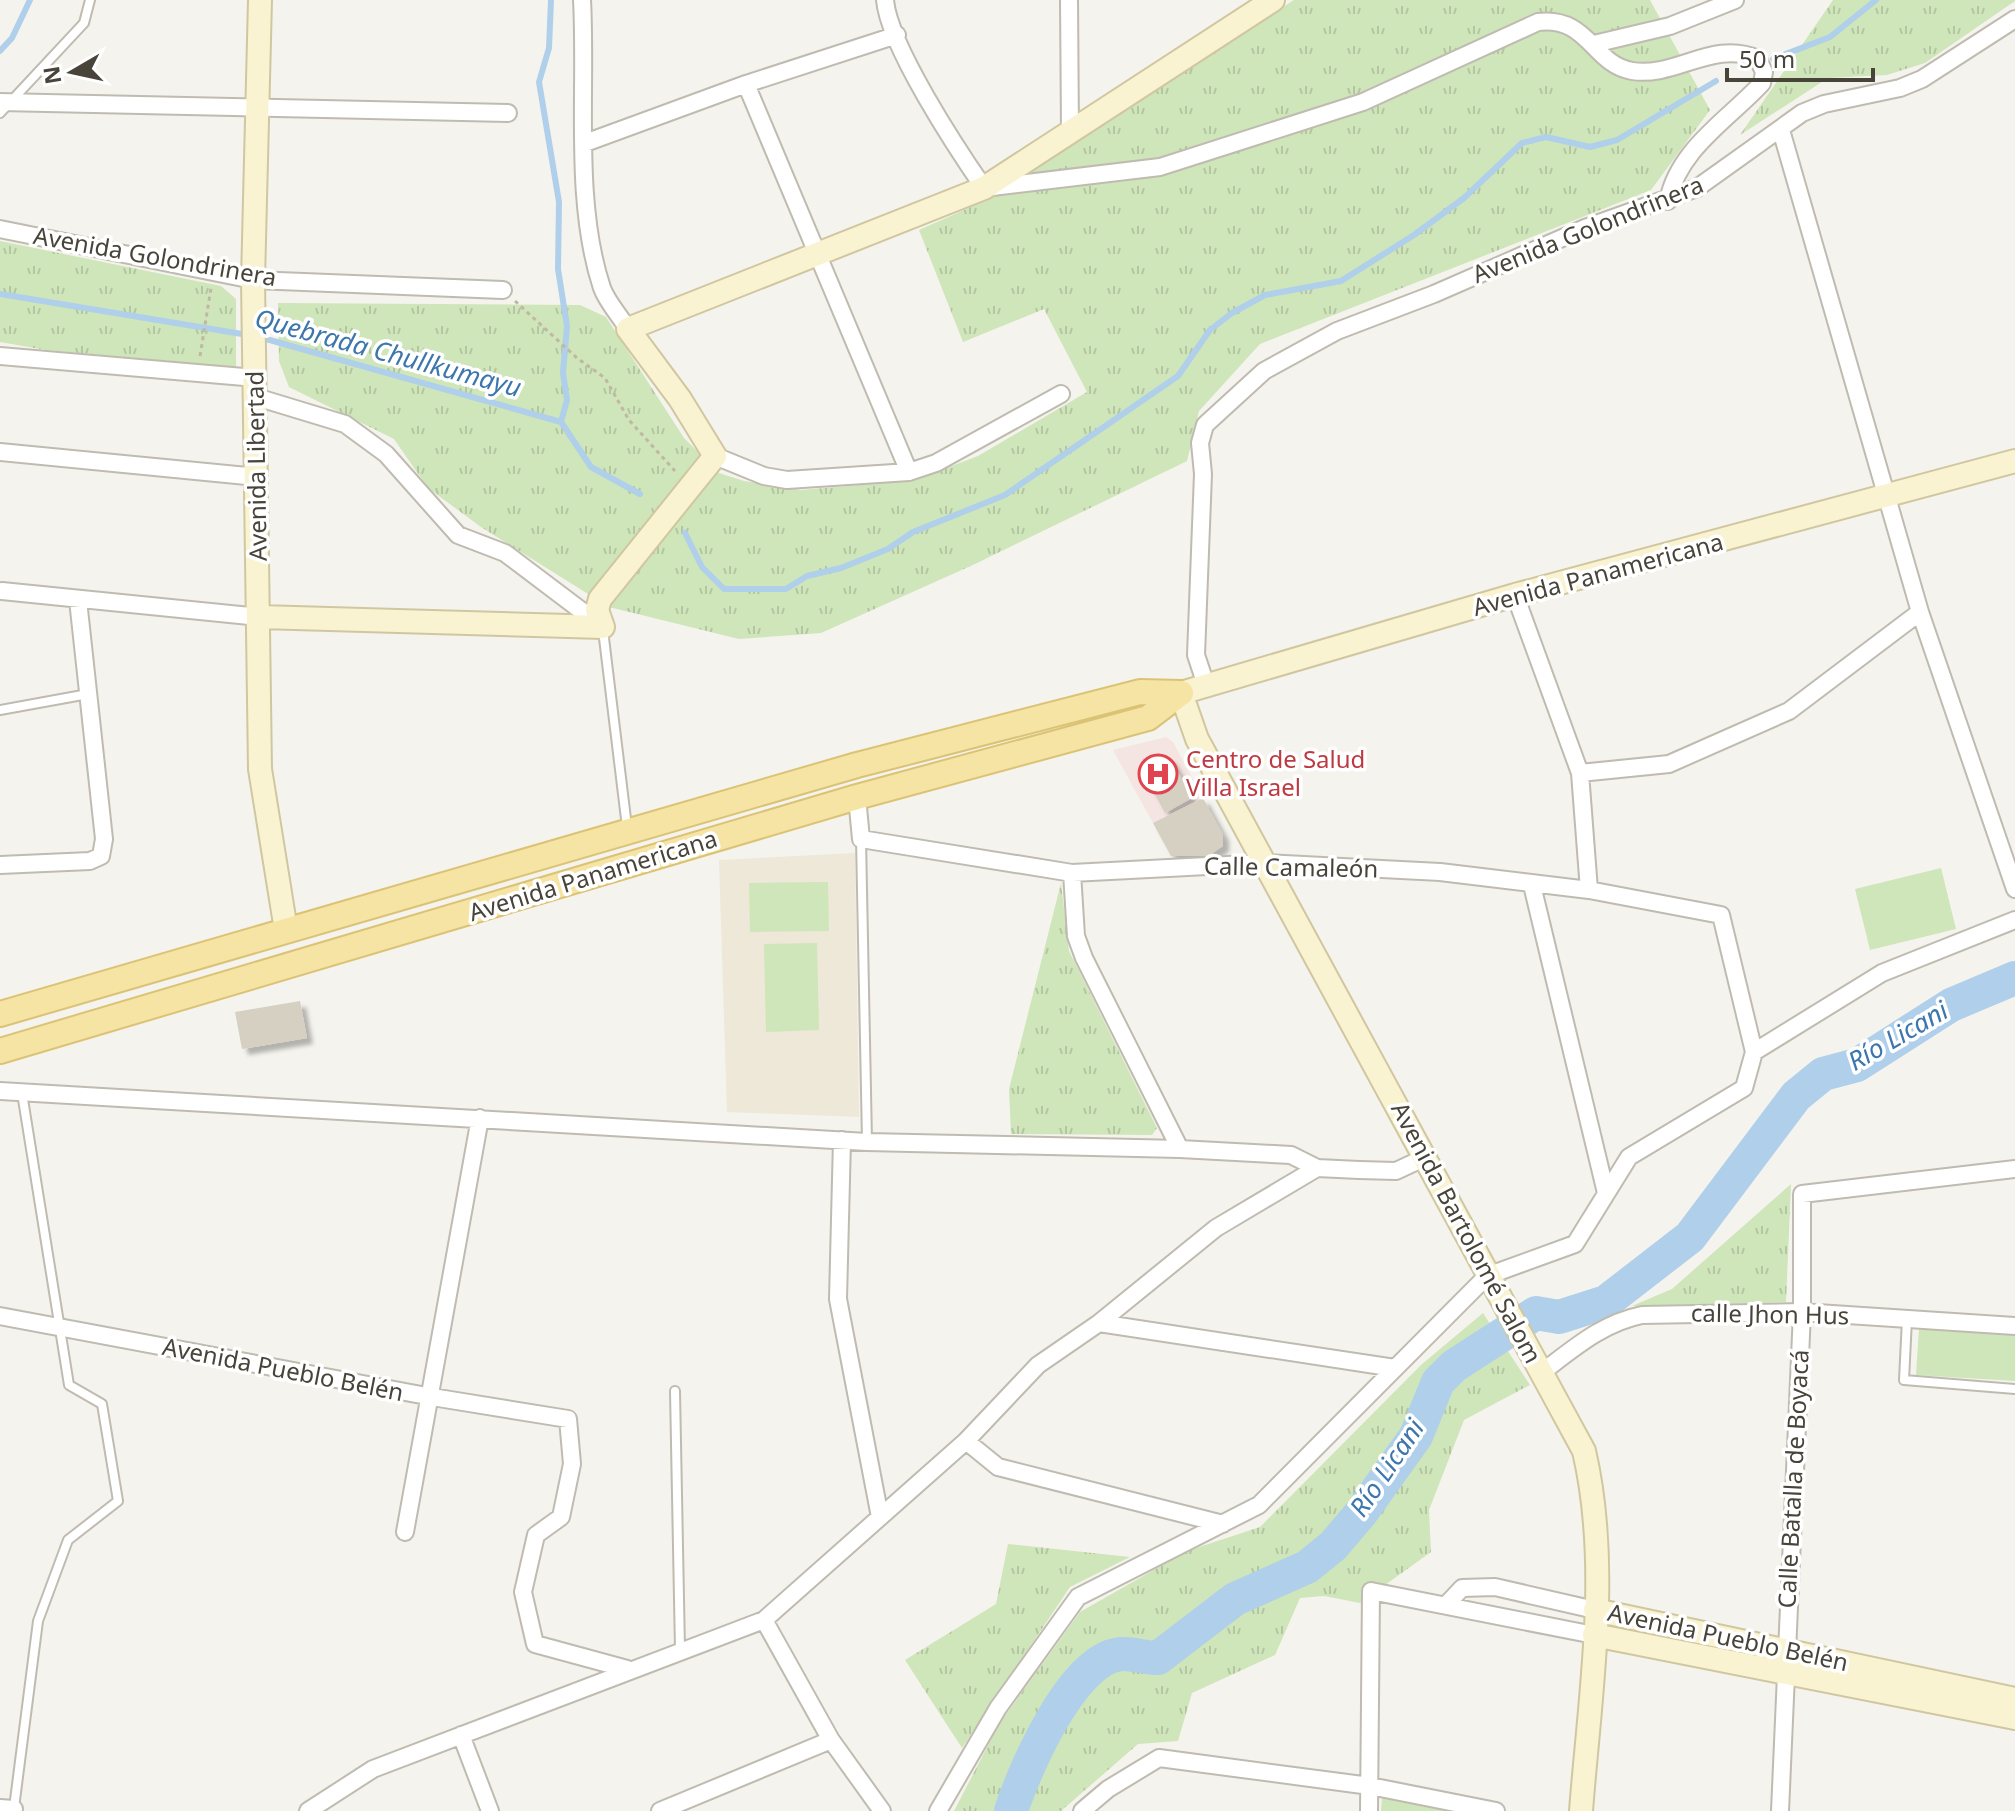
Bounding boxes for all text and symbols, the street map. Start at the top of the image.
north arrow [32,32,112,112]
scale bar [1727,32,1873,82]
text: 50 m [1739,42,1795,75]
text: N [35,64,67,86]
street label: Avenida Golondrinera [1467,167,1708,290]
street label: Avenida Golondrinera [31,218,279,293]
water label: Quebrada Chullkumayu [251,299,525,405]
street label: Avenida Libertad [237,371,274,562]
street label: Avenida Panamericana [1469,524,1727,623]
place label: Centro de Salud Villa Israel [1186,742,1365,803]
hospital icon: Centro de Salud Villa Israel [1137,753,1179,795]
street label: Avenida Panamericana [464,821,721,928]
street label: Calle Camaleón [1204,848,1379,885]
water label: Río Licani [1841,991,1955,1078]
street label: Avenida Bartolomé Salom [1384,1096,1550,1369]
street label: calle Jhon Hus [1691,1296,1849,1331]
street label: Avenida Pueblo Belén [160,1329,407,1408]
street label: Calle Batalla de Boyacá [1769,1349,1816,1609]
water label: Río Licani [1340,1411,1433,1523]
street label: Avenida Pueblo Belén [1605,1595,1851,1678]

